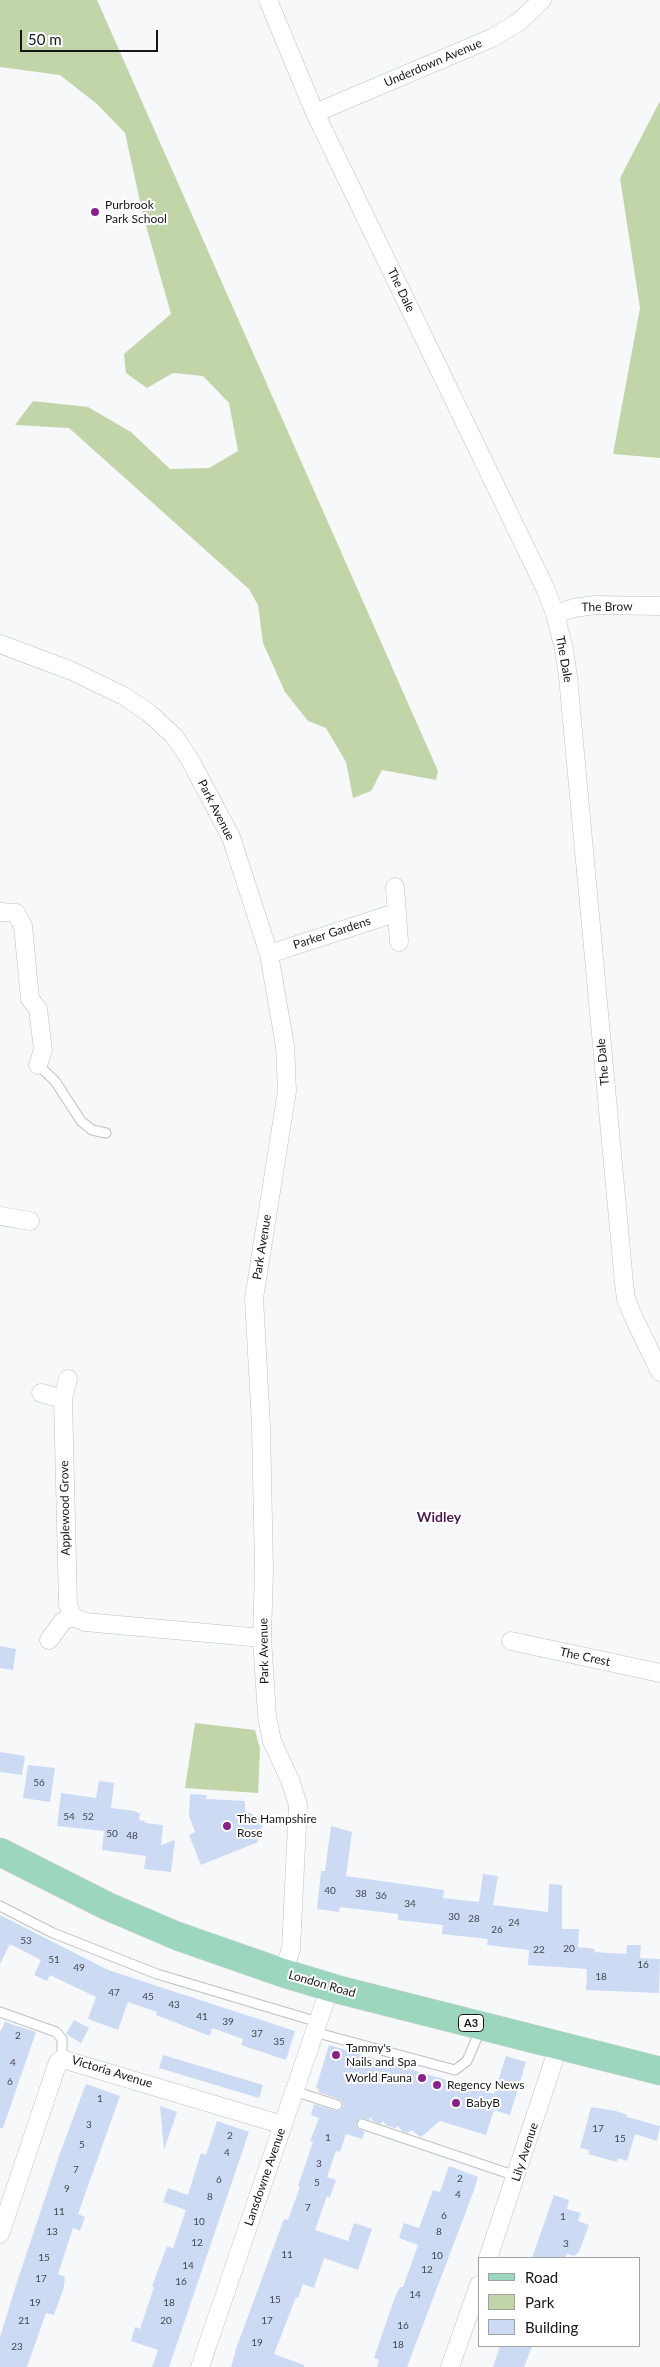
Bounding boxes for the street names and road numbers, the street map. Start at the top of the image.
street label: Underdown Avenue [382,36,484,90]
street label: The Dale [384,266,418,314]
street label: The Brow [581,599,633,615]
street label: The Dale [553,635,575,683]
street label: Park Avenue [195,777,237,843]
street label: Parker Gardens [291,914,373,952]
street label: The Dale [594,1038,612,1086]
street label: Park Avenue [250,1213,274,1281]
street label: Applewood Grove [57,1460,73,1556]
street label: Park Avenue [256,1618,272,1684]
street label: The Crest [559,1645,611,1669]
street label: London Road [287,1968,357,2000]
road number: A3 [458,2015,484,2032]
street label: Victoria Avenue [70,2053,154,2091]
street label: Lily Avenue [509,2121,541,2183]
street label: Lansdowne Avenue [241,2126,289,2228]

